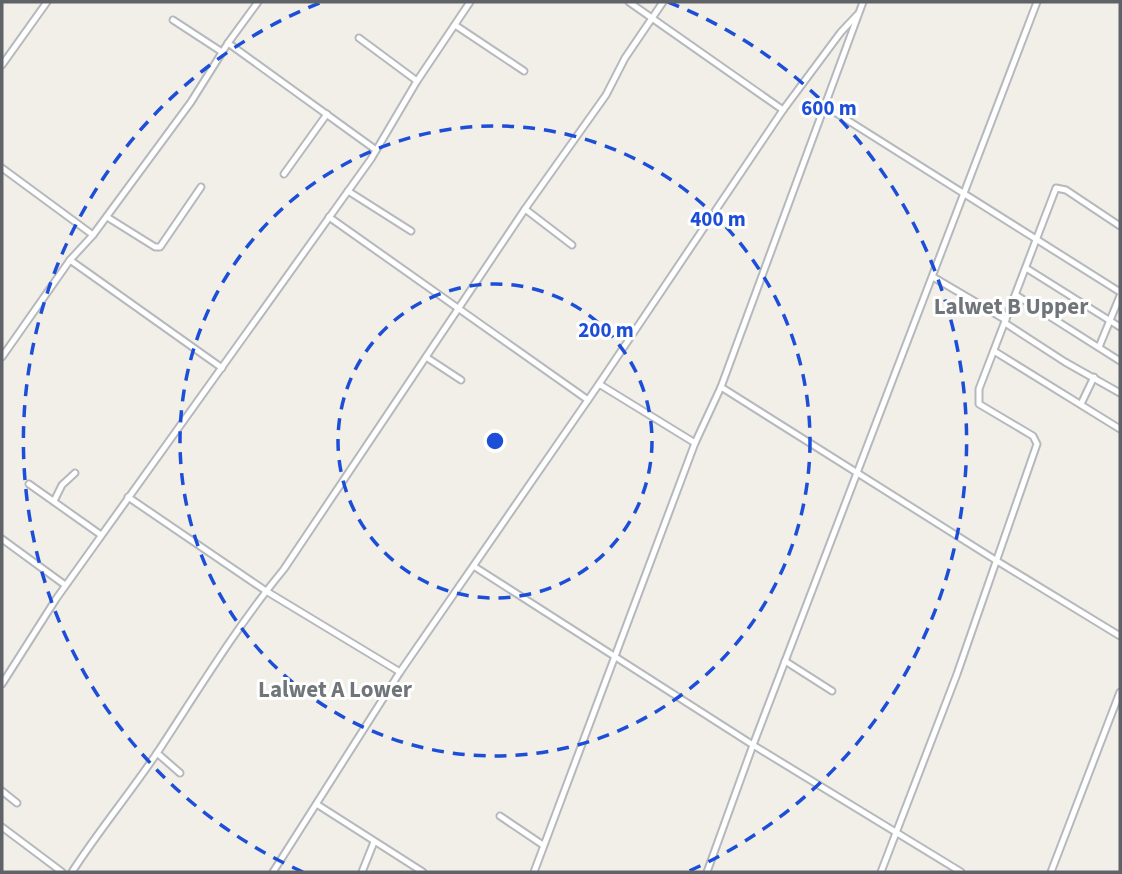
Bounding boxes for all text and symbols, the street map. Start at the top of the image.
text: 600 m [801,93,857,123]
text: 400 m [690,204,746,234]
district label: Lalwet B Upper [934,290,1089,323]
text: 200 m [578,315,634,345]
centre of rings [483,429,507,453]
district label: Lalwet A Lower [258,673,413,706]

